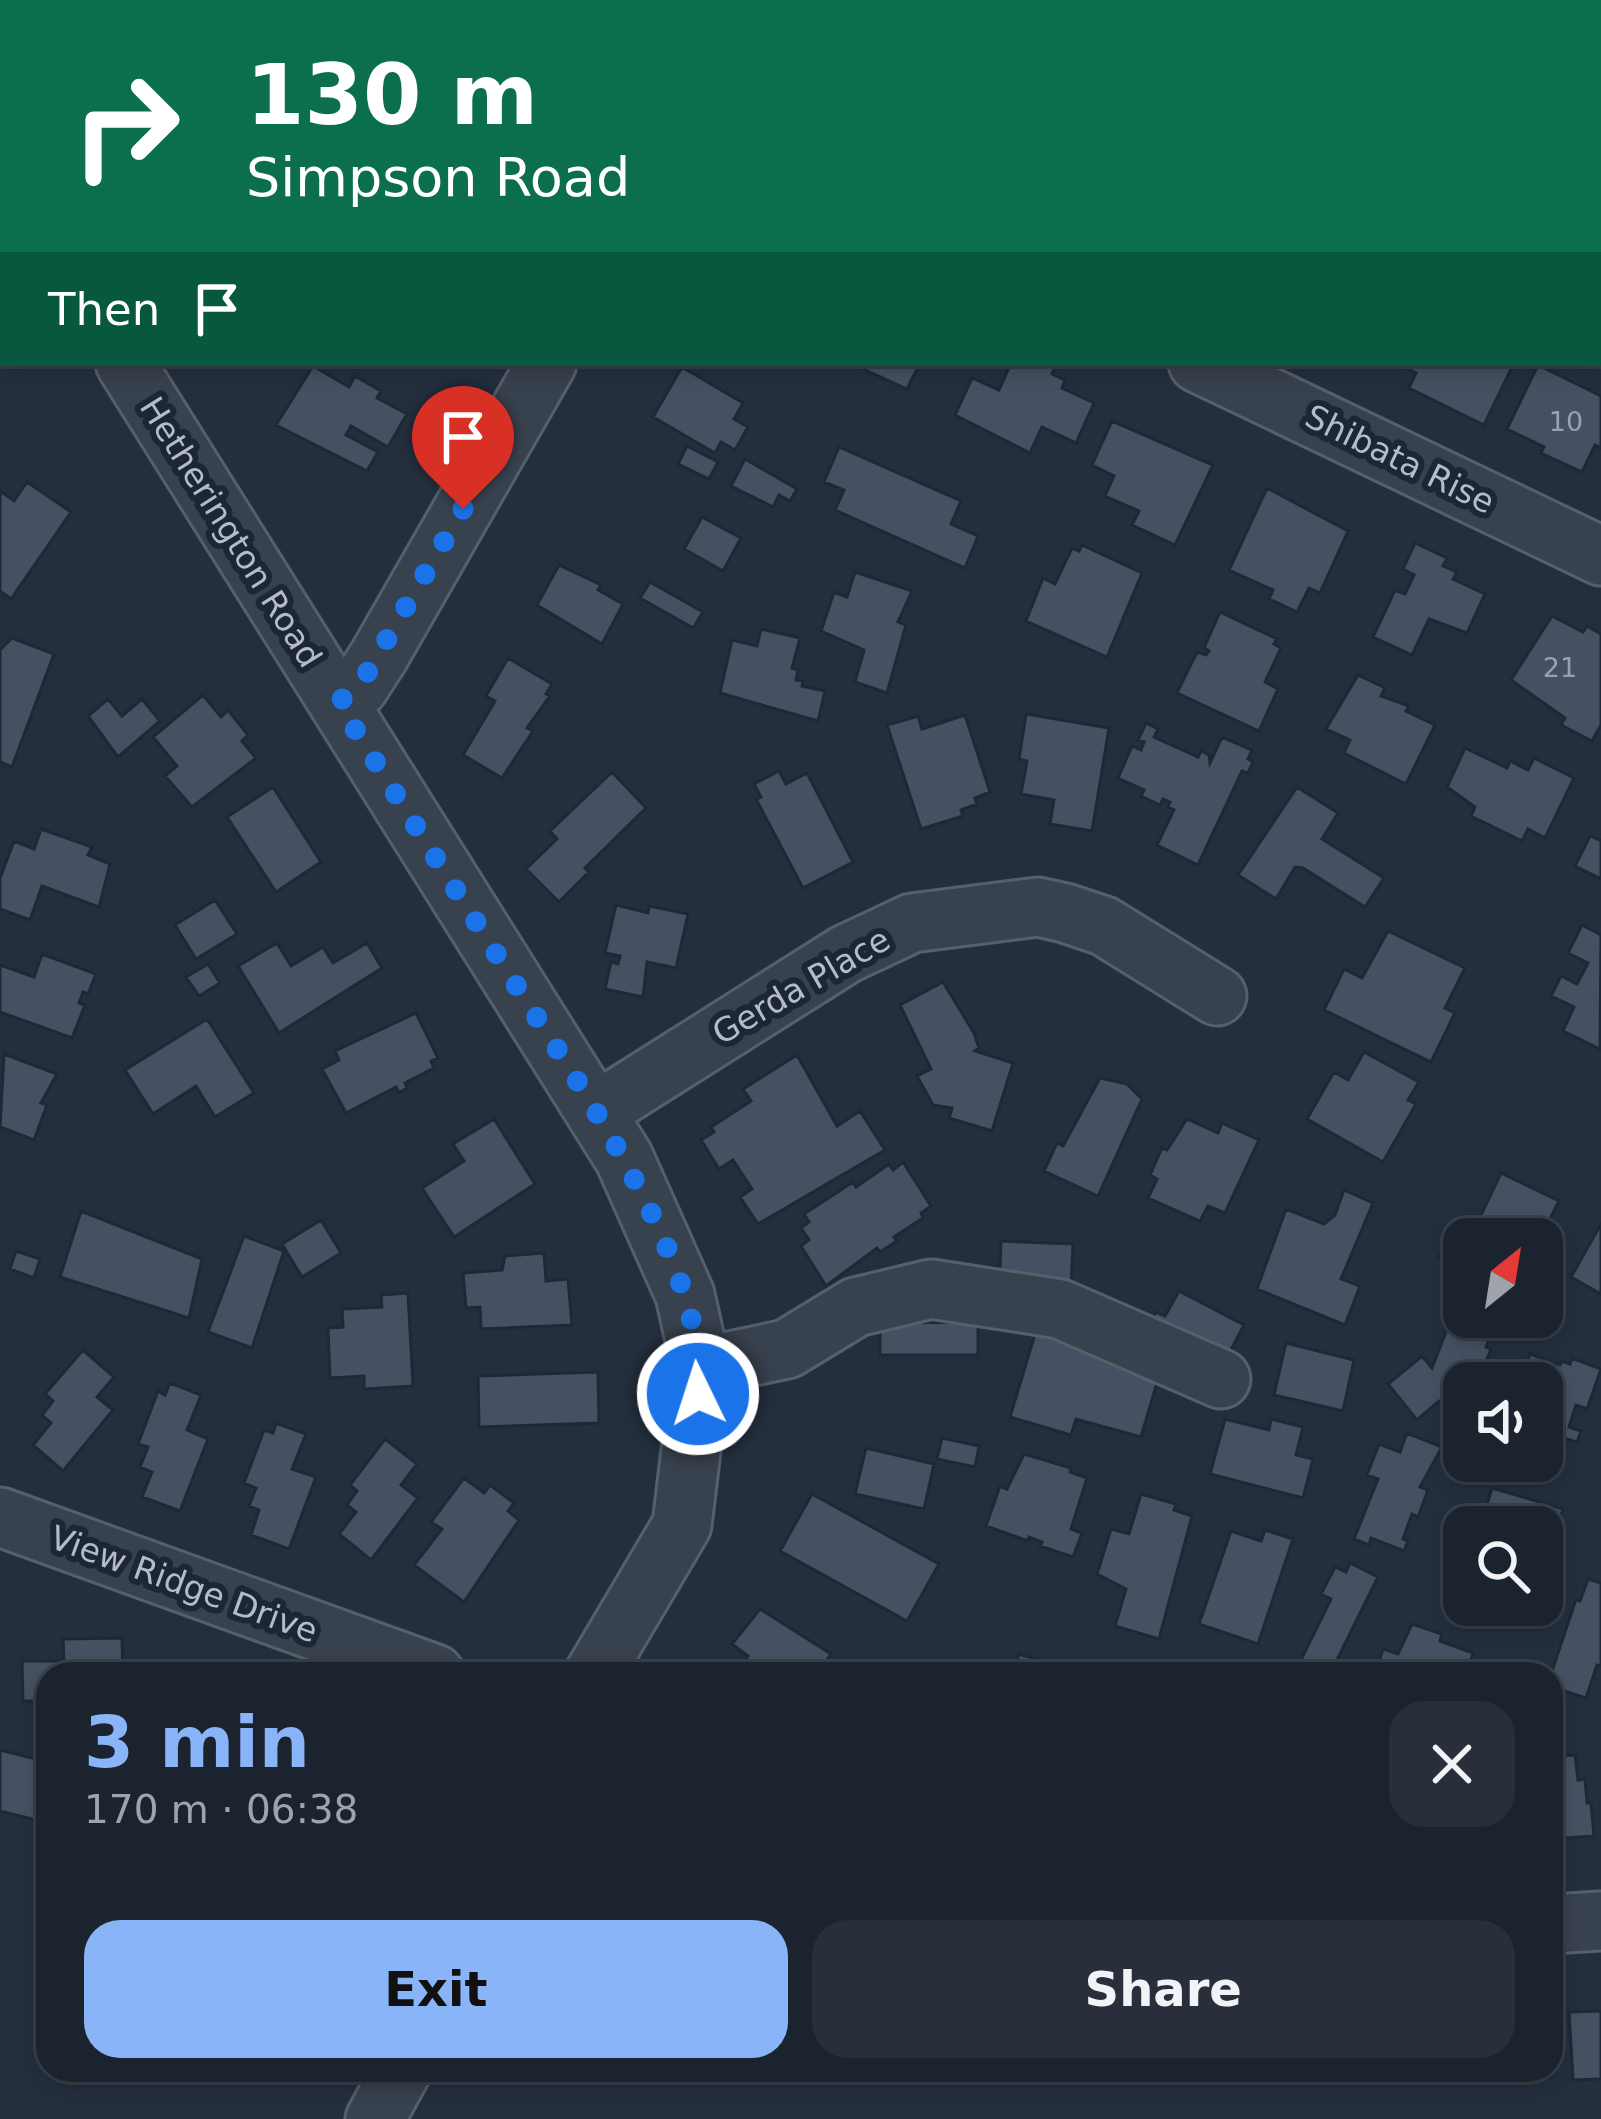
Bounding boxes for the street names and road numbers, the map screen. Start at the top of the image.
street label: Hetherington Road [132,390,330,674]
street label: Shibata Rise [1299,396,1501,522]
street label: Gerda Place [705,920,897,1052]
street label: View Ridge Drive [45,1518,323,1650]

